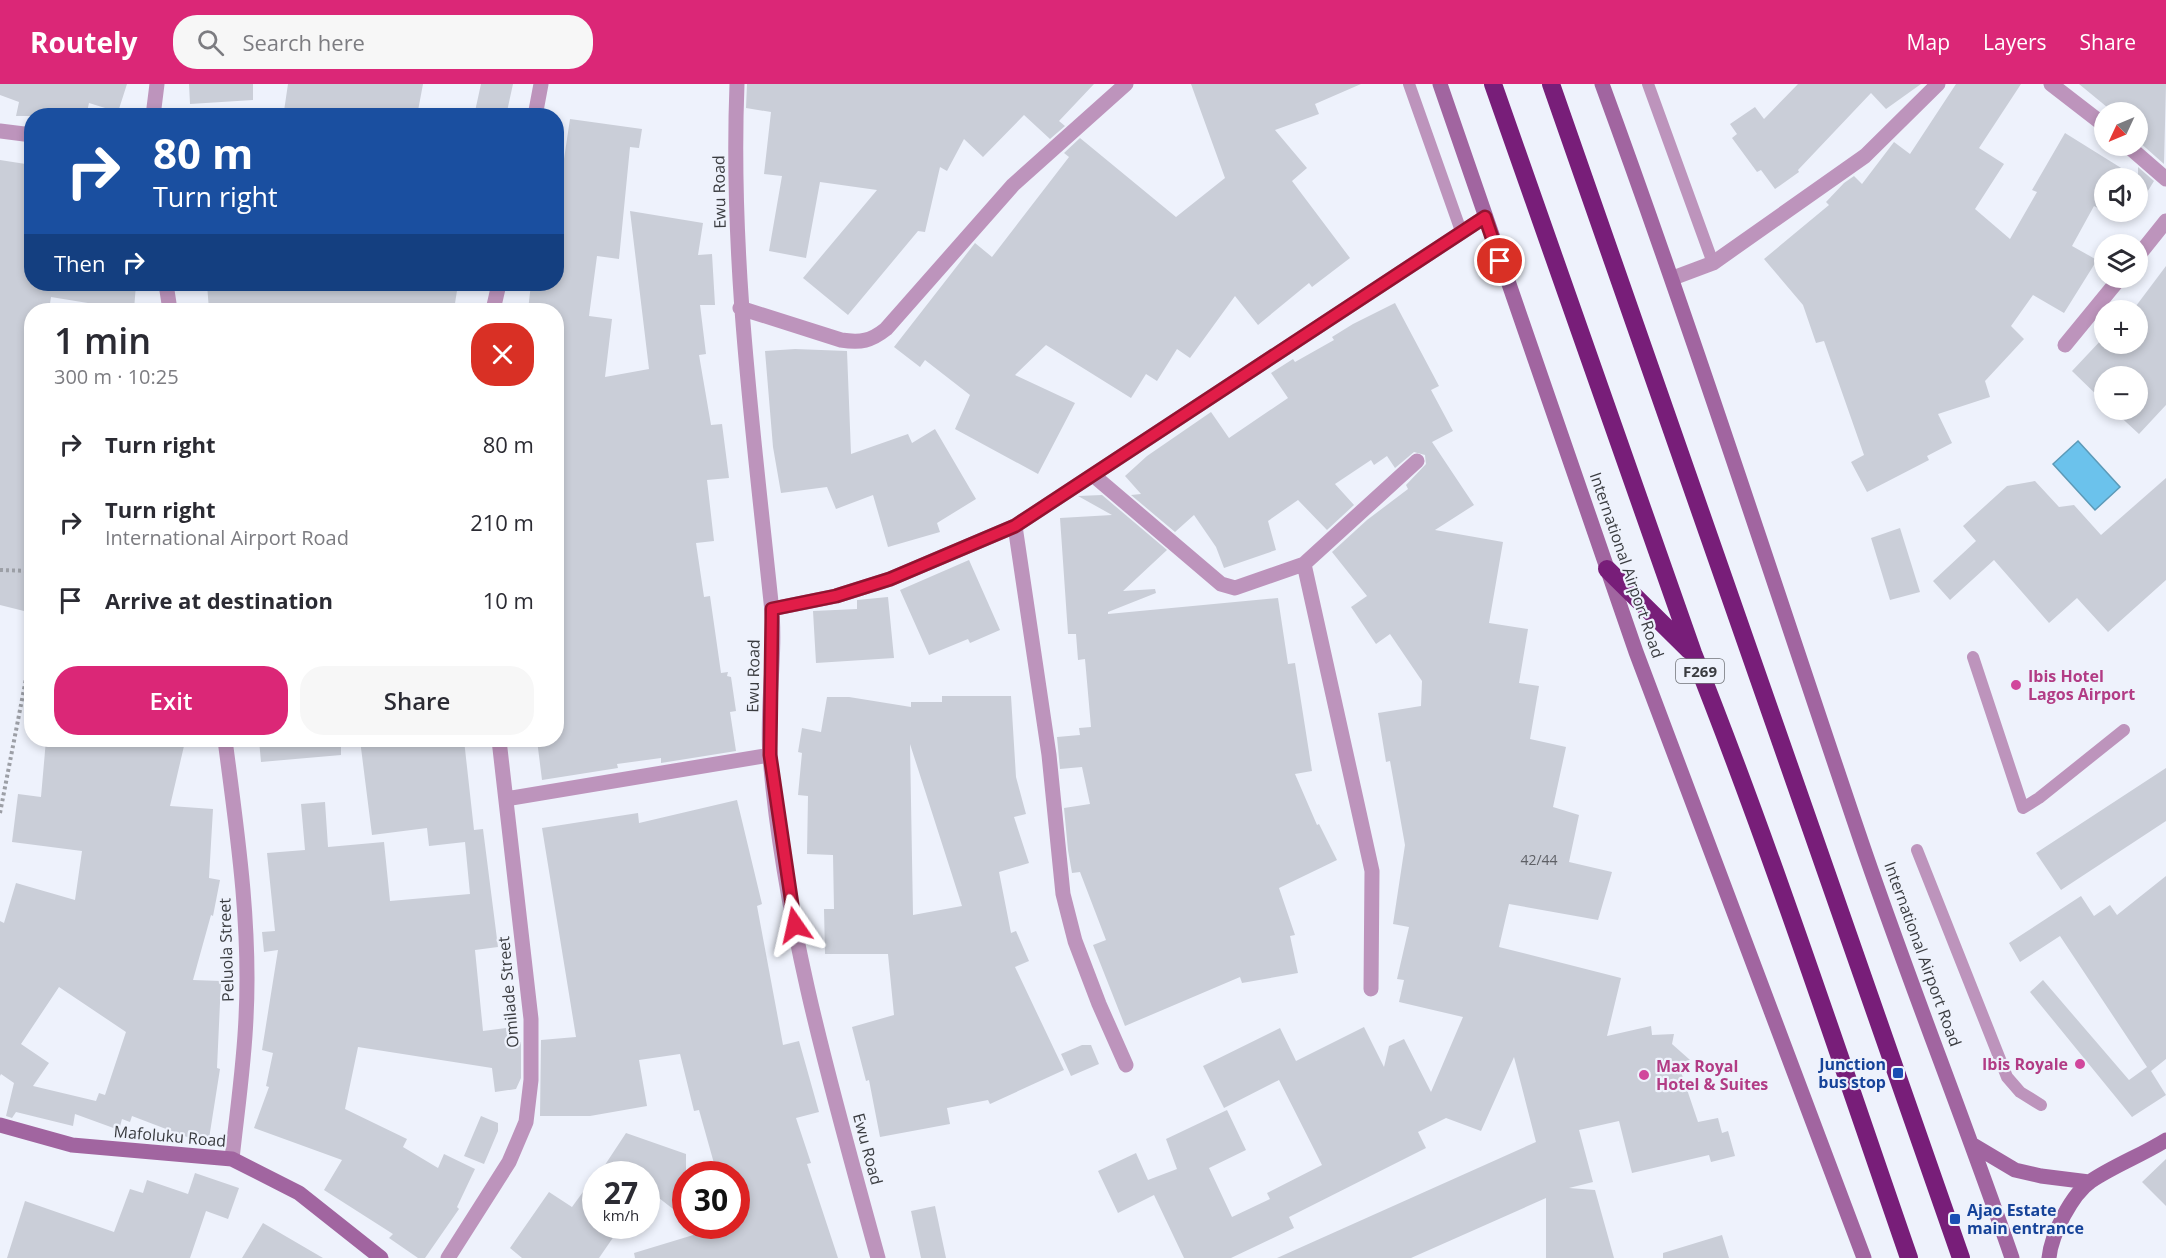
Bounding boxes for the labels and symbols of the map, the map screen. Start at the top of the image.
north arrow [2094,102,2148,156]
street label: Ewu Road [707,155,731,229]
pin [1474,235,1525,286]
street label: International Airport Road [1585,469,1669,661]
street label: Ewu Road [741,639,765,713]
road number: F269 [1676,659,1724,683]
place label: Ibis Hotel Lagos Airport [2028,665,2135,705]
marker: Ibis Hotel Lagos Airport [2009,678,2023,692]
house number: 42/44 [1520,850,1558,869]
street label: International Airport Road [1879,859,1967,1049]
position arrow [763,893,827,957]
street label: Peluola Street [213,897,239,1002]
street label: Omilade Street [492,935,524,1049]
place label: Junction bus stop [1817,1053,1886,1093]
place label: Ibis Royale [1982,1053,2068,1075]
place label: Max Royal Hotel & Suites [1656,1055,1768,1095]
marker: Ibis Royale [2073,1057,2087,1071]
marker: Junction bus stop [1891,1066,1905,1080]
marker: Max Royal Hotel & Suites [1637,1068,1651,1082]
street label: Ewu Road [848,1111,888,1187]
street label: Mafoluku Road [113,1120,227,1152]
speed limit sign: 30 [672,1161,750,1239]
place label: Ajao Estate main entrance [1967,1199,2084,1239]
marker: Ajao Estate main entrance [1948,1212,1962,1226]

